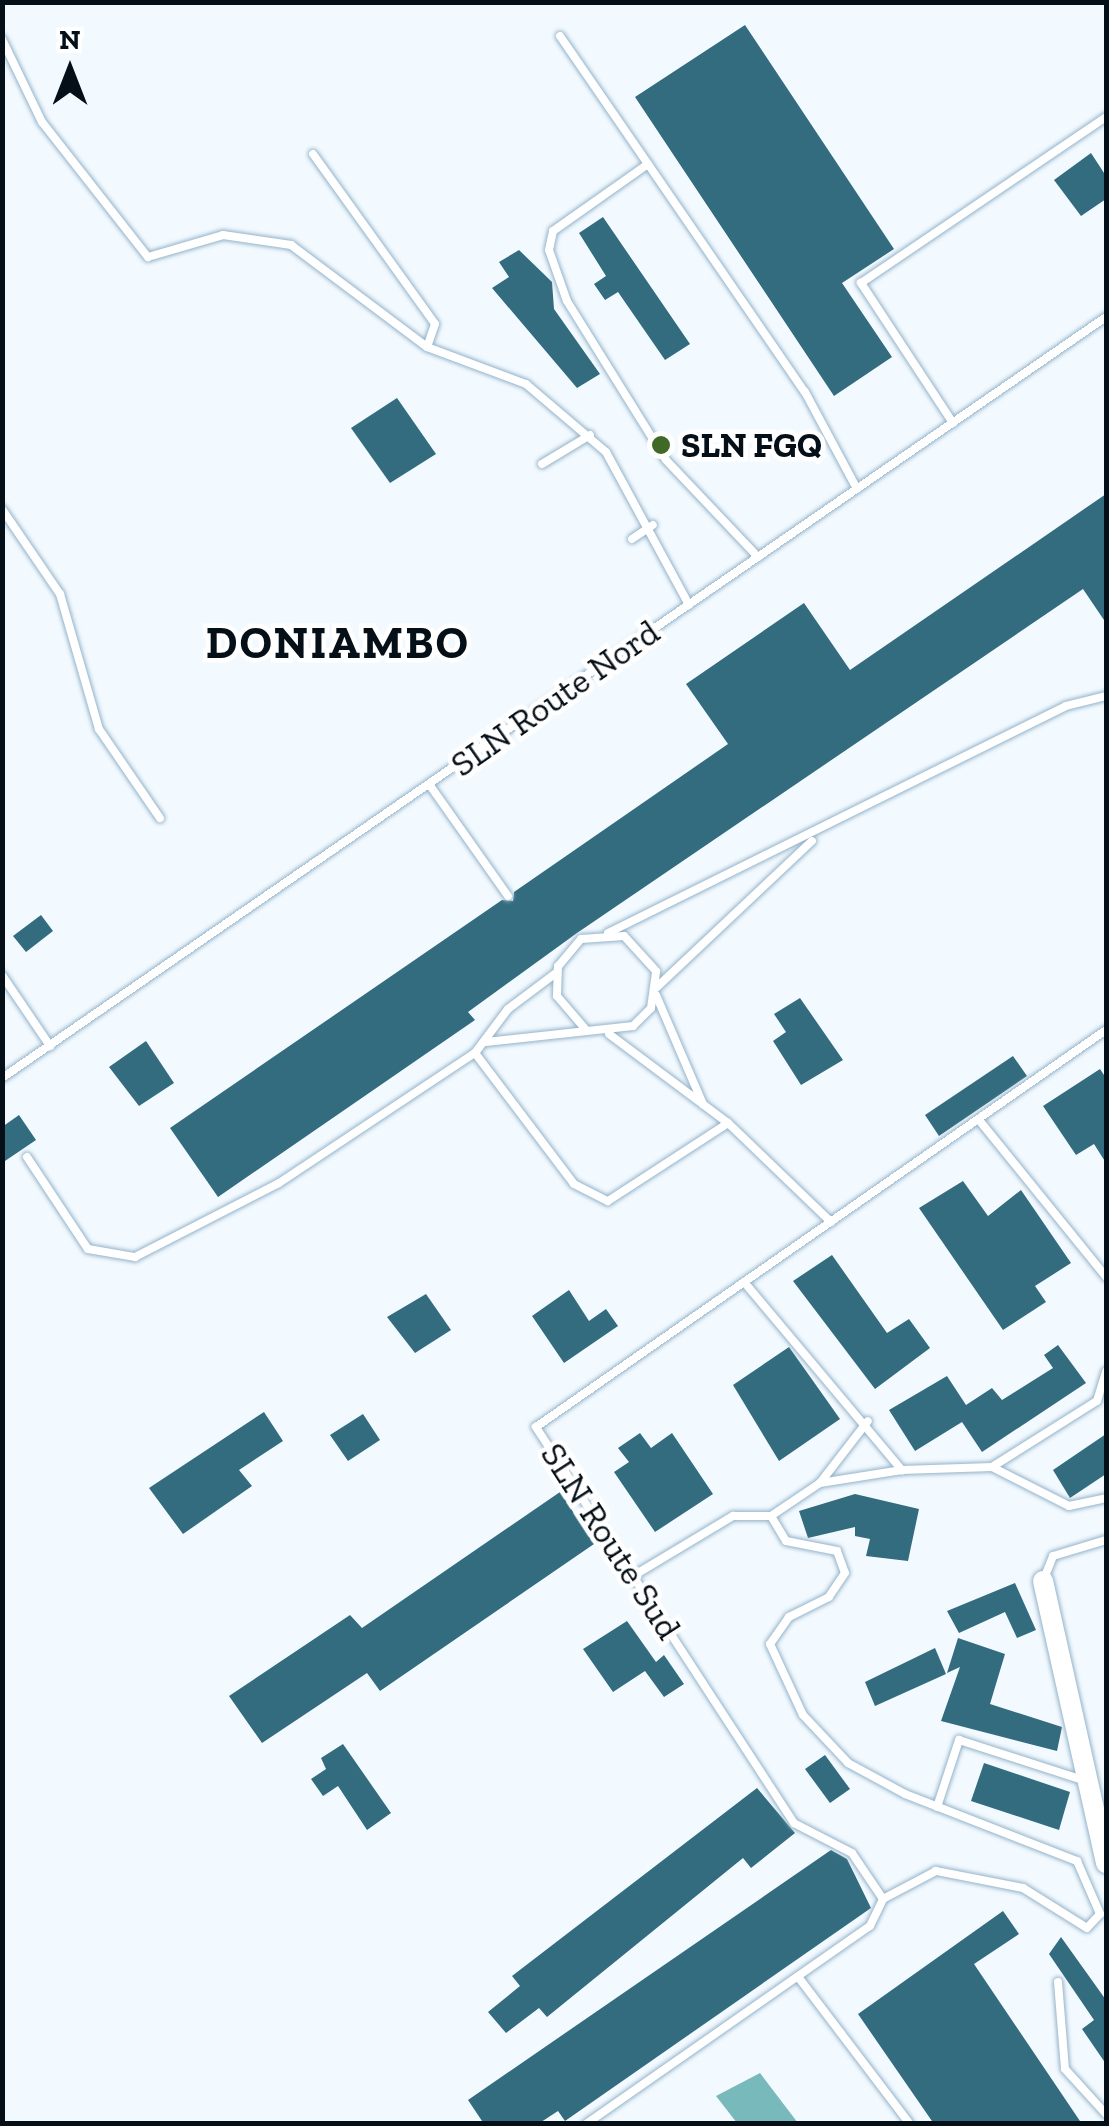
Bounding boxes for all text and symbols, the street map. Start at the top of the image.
north arrow [20,20,120,120]
text: N [59,23,81,56]
place label: SLN FGQ [681,424,822,466]
marker: SLN FGQ [650,434,672,456]
street label: SLN Route Nord [443,611,667,785]
district label: DONIAMBO [206,617,470,671]
street label: SLN Route Sud [532,1435,690,1647]

